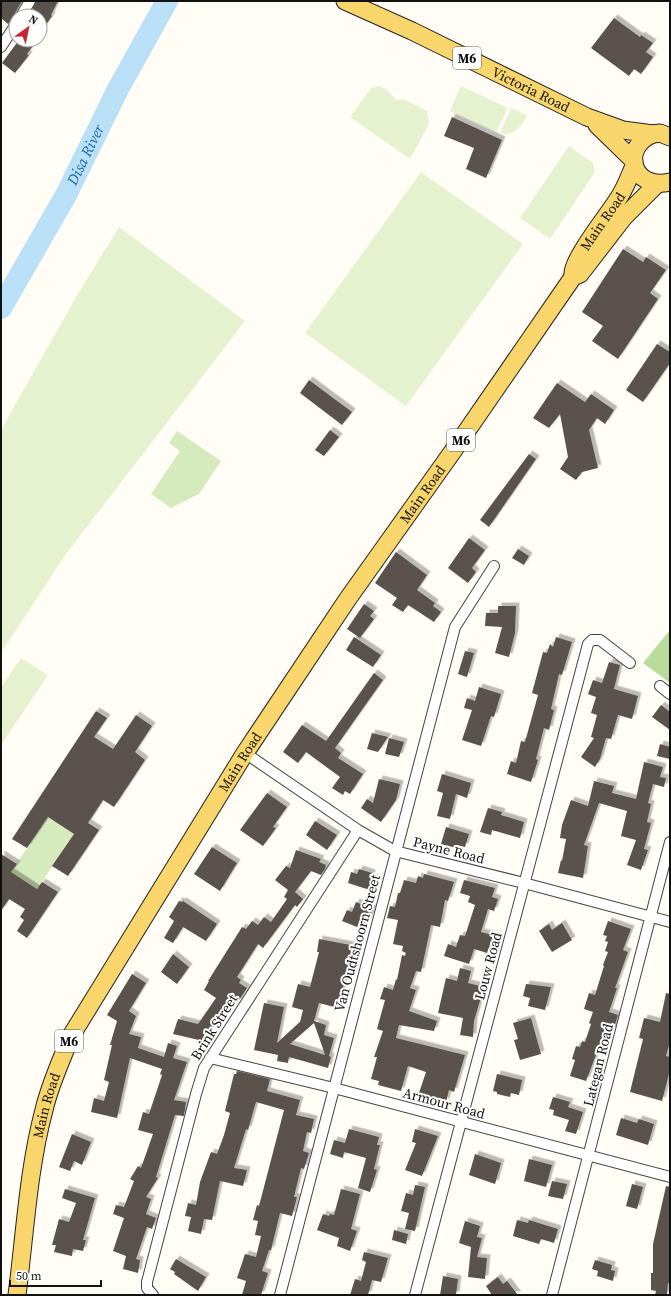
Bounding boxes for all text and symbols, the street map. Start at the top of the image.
north arrow [8,8,48,48]
text: N [26,12,41,29]
road number: M6 [453,47,481,69]
street label: Victoria Road [489,62,573,117]
water label: Disa River [61,120,109,189]
street label: Main Road [575,188,630,254]
road number: M6 [447,429,475,451]
street label: Main Road [395,461,450,527]
street label: Main Road [214,728,266,796]
street label: Payne Road [411,831,487,869]
street label: Van Oudtshoorn Street [329,872,385,1014]
street label: Louw Road [469,930,507,1002]
street label: Brink Street [186,990,242,1064]
street label: Lategan Road [578,1021,618,1108]
road number: M6 [55,1030,83,1052]
street label: Main Road [28,1070,65,1140]
street label: Armour Road [401,1082,487,1124]
scale bar [10,1262,101,1288]
text: 50 m [16,1268,42,1284]

